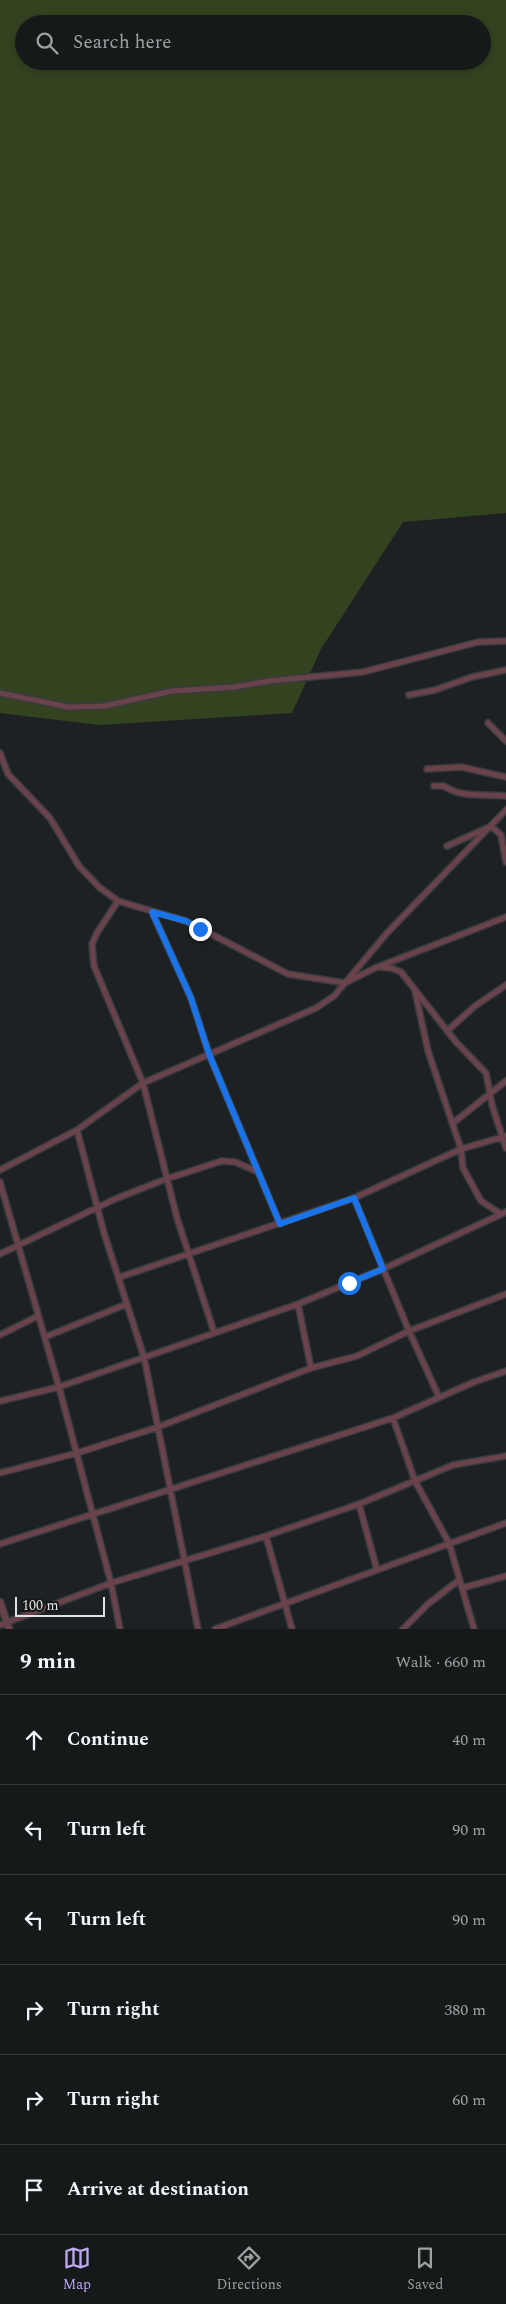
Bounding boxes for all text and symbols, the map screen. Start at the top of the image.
search box [15,15,491,70]
text: Search here [73,28,172,57]
icon: search [33,29,61,57]
route end [189,918,212,941]
route start [338,1272,361,1295]
scale bar [15,1594,105,1617]
text: 100 m [22,1595,59,1616]
text: 9 min [20,1646,76,1678]
text: Walk · 660 m [395,1650,486,1674]
text: Continue [67,1725,149,1754]
icon: ahead [20,1726,48,1754]
text: 40 m [452,1728,486,1752]
text: Turn left [67,1815,146,1844]
icon: left [20,1816,48,1844]
text: 90 m [452,1818,486,1842]
text: Turn left [67,1905,146,1934]
icon: left [20,1906,48,1934]
text: 90 m [452,1908,486,1932]
text: Turn right [67,1995,160,2024]
icon: right [20,1996,48,2024]
text: 380 m [444,1998,486,2022]
text: Turn right [67,2085,160,2114]
icon: right [20,2086,48,2114]
text: 60 m [452,2088,486,2112]
text: Arrive at destination [67,2175,249,2204]
icon: arrive [20,2176,48,2204]
tab: Map [63,2244,91,2295]
tab: Directions [216,2244,282,2295]
tab: Saved [407,2244,443,2295]

